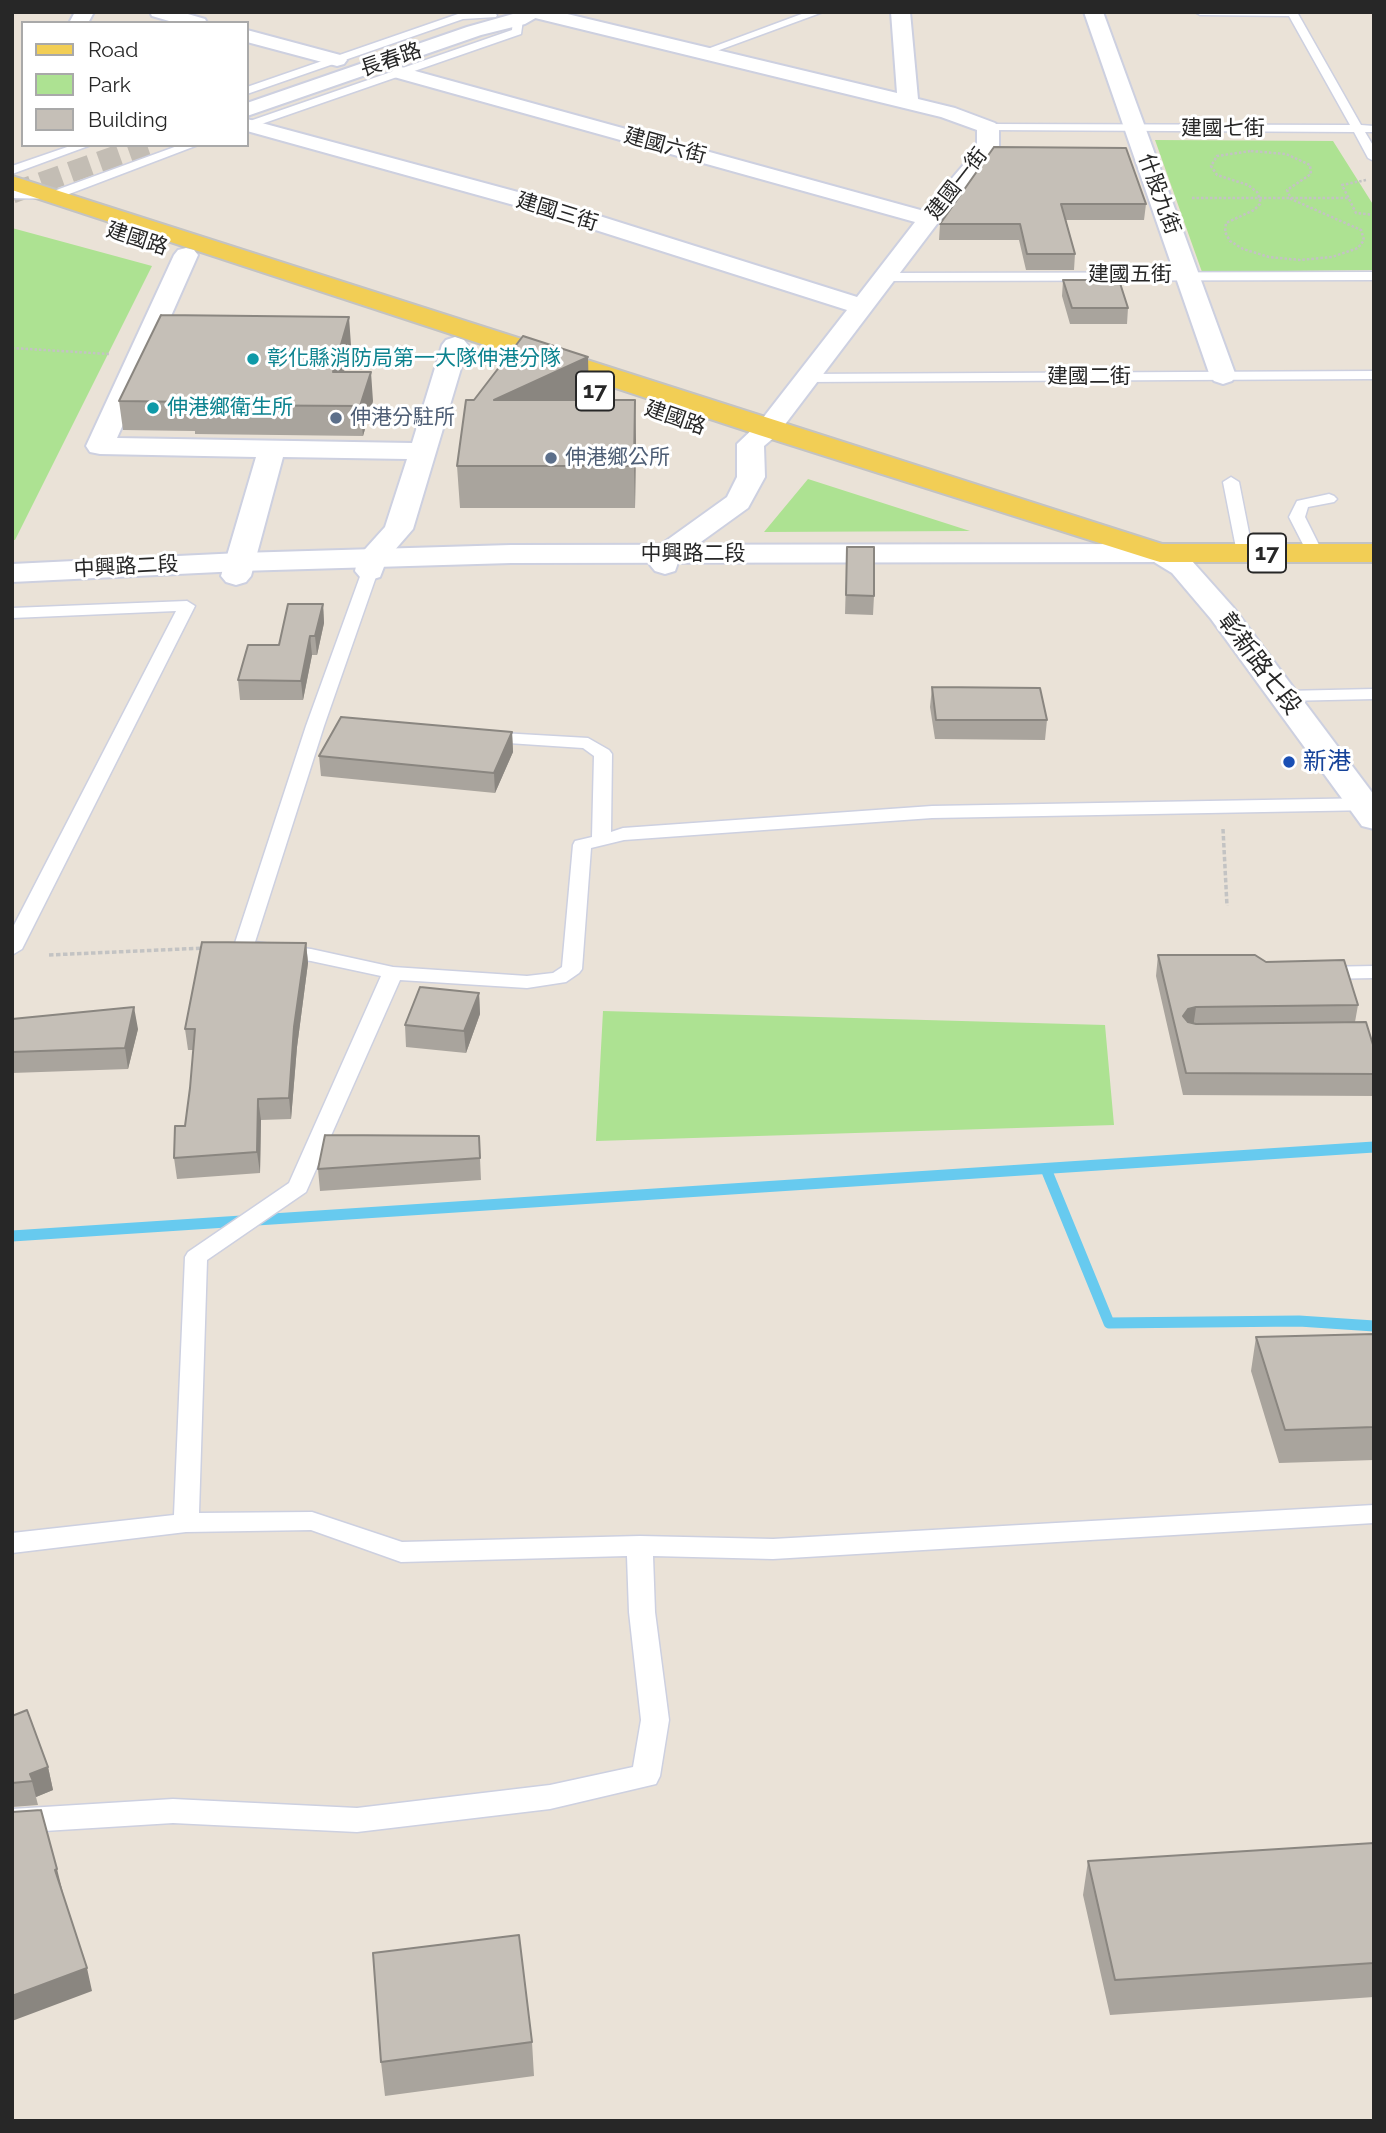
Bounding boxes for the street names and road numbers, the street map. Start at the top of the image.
street label: 長春路 [357,38,425,82]
street label: 建國七街 [1181,116,1265,142]
street label: 建國六街 [621,123,709,169]
street label: 建國一街 [921,143,993,225]
street label: 什股九街 [1133,150,1185,238]
street label: 建國三街 [513,188,601,236]
street label: 建國路 [103,217,171,261]
street label: 建國五街 [1088,262,1172,288]
street label: 建國二街 [1047,364,1131,390]
road number: 17 [576,372,614,410]
street label: 建國路 [641,396,709,440]
road number: 17 [1248,534,1286,572]
street label: 中興路二段 [641,541,745,567]
street label: 中興路二段 [73,552,179,582]
street label: 彰新路七段 [1211,607,1307,721]

